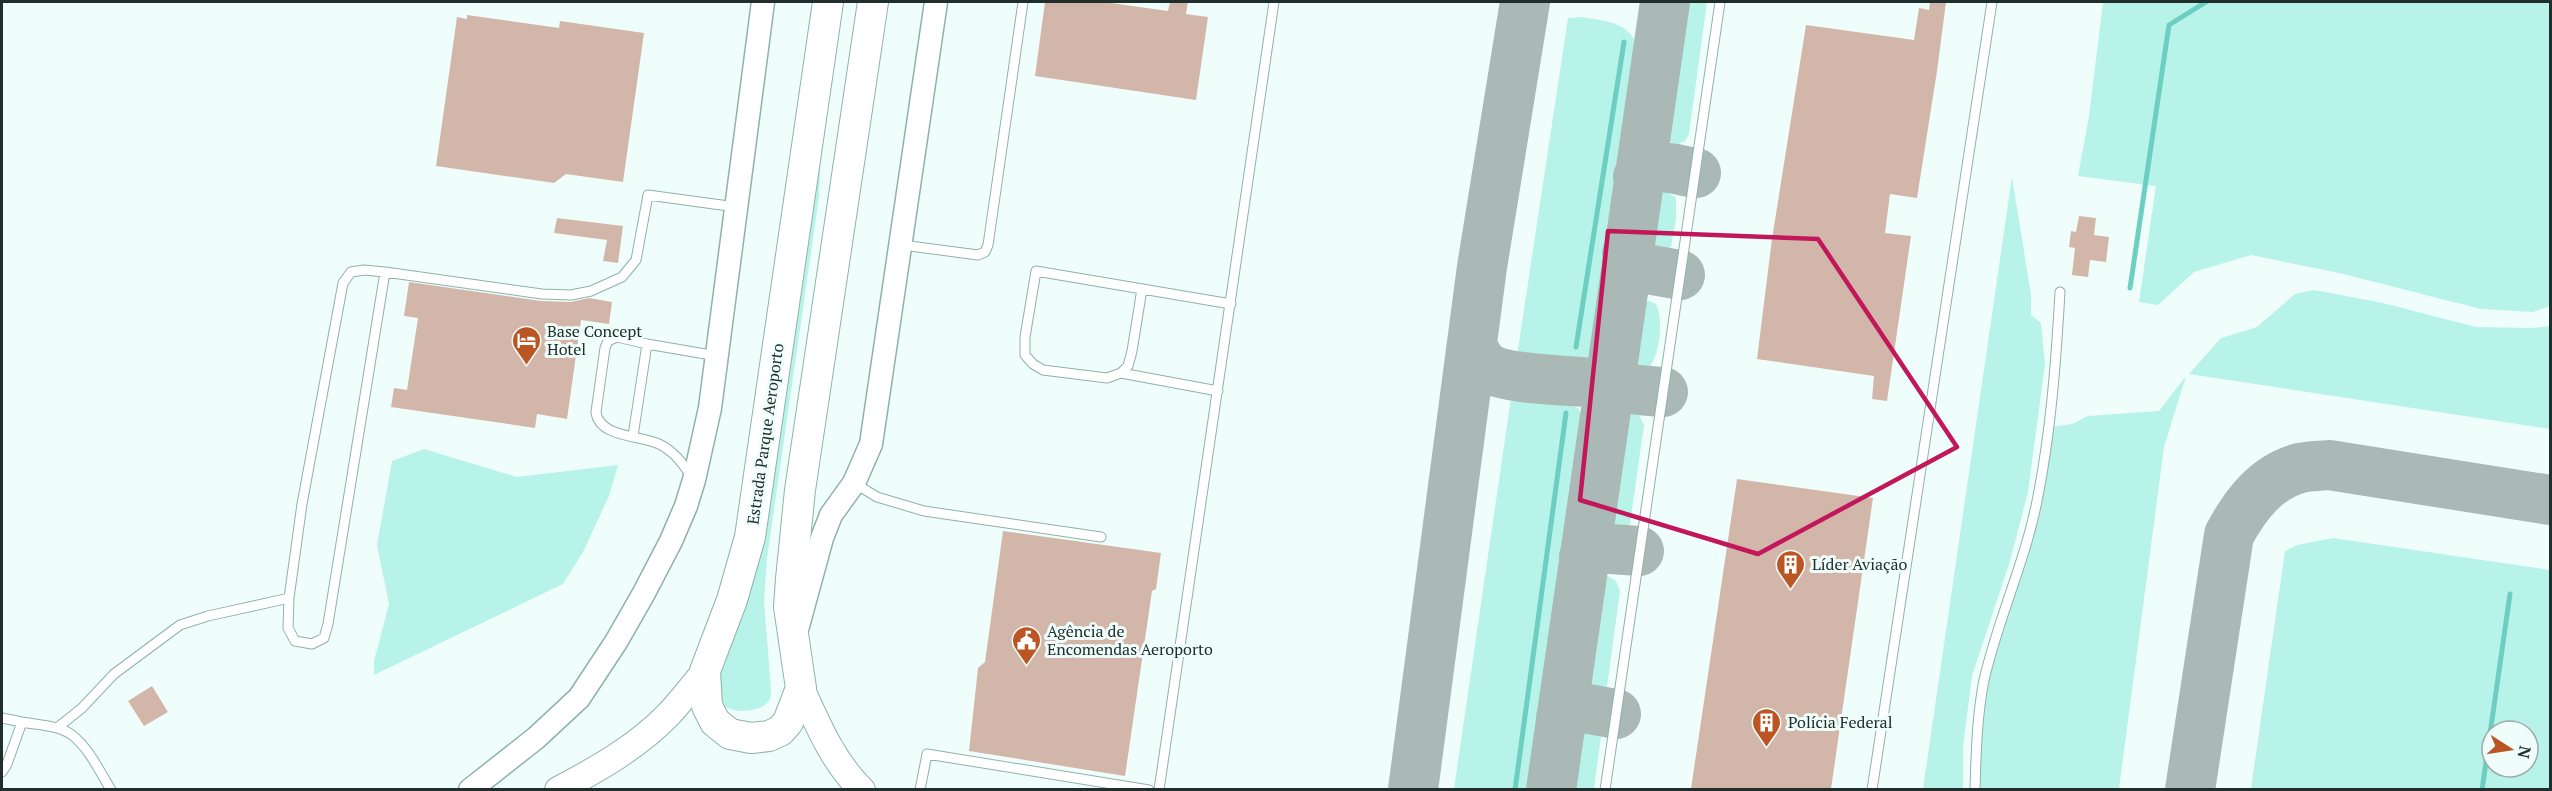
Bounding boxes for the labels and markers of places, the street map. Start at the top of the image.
place label: Base Concept Hotel [547,320,642,360]
hotel icon: Base Concept Hotel [510,324,542,366]
building icon: Líder Aviação [1775,548,1807,590]
place label: Líder Aviação [1812,553,1908,575]
place label: Agência de Encomendas Aeroporto [1047,620,1213,660]
public building icon: Agência de Encomendas Aeroporto [1010,624,1042,666]
building icon: Polícia Federal [1751,706,1783,748]
place label: Polícia Federal [1788,711,1893,733]

